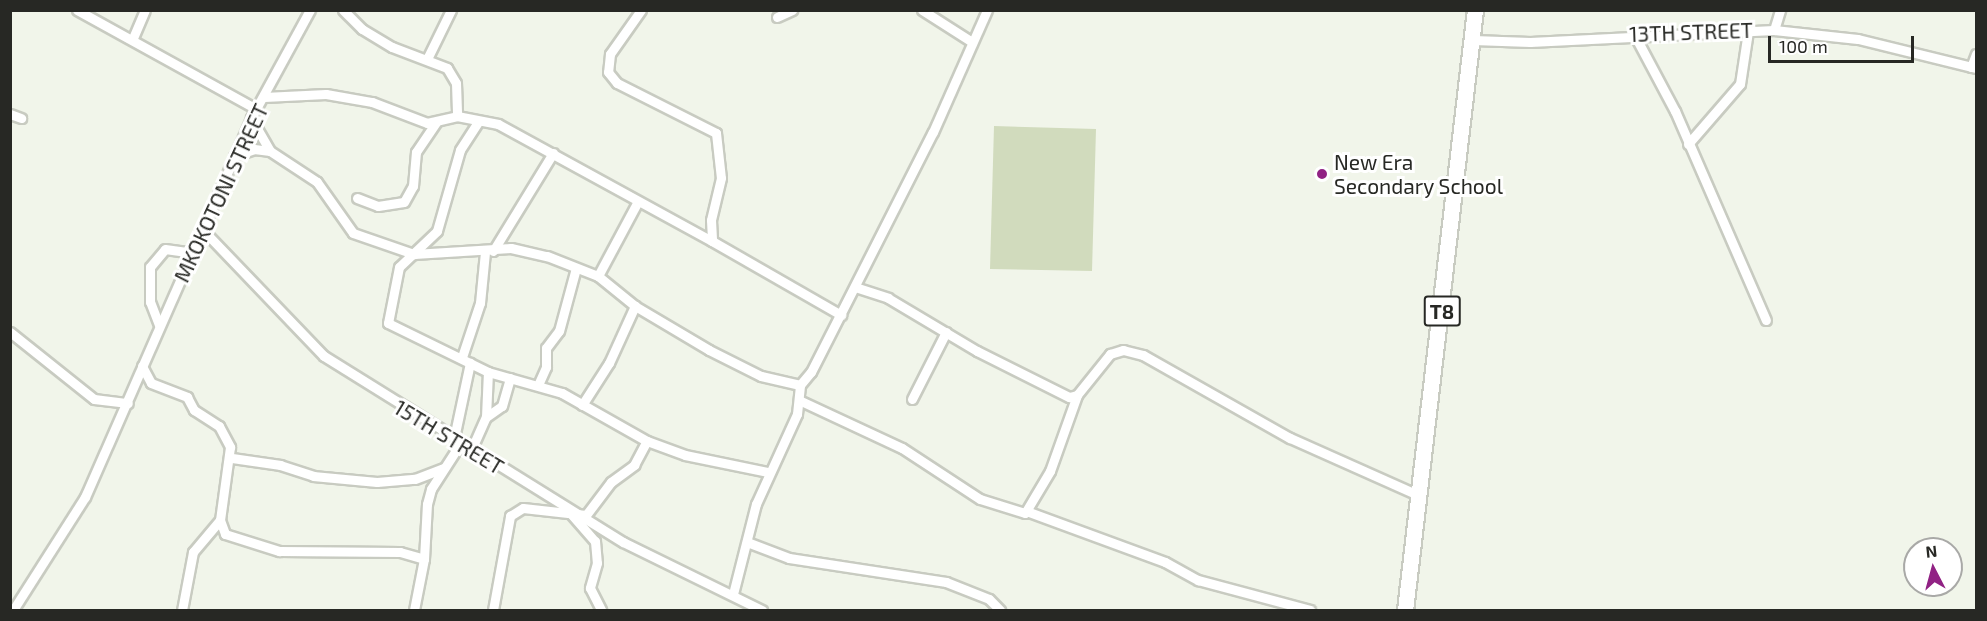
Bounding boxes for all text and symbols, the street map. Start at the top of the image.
street label: 13TH STREET [1629,17,1753,47]
scale bar [1771,24,1916,62]
text: 100 m [1779,35,1828,57]
street label: MKOKOTONI STREET [169,100,273,286]
place label: New Era Secondary School [1334,149,1503,199]
marker: New Era Secondary School [1315,167,1329,181]
road number: T8 [1422,294,1462,328]
street label: 15TH STREET [390,394,508,480]
north arrow [1903,537,1963,597]
text: N [1925,541,1938,561]

